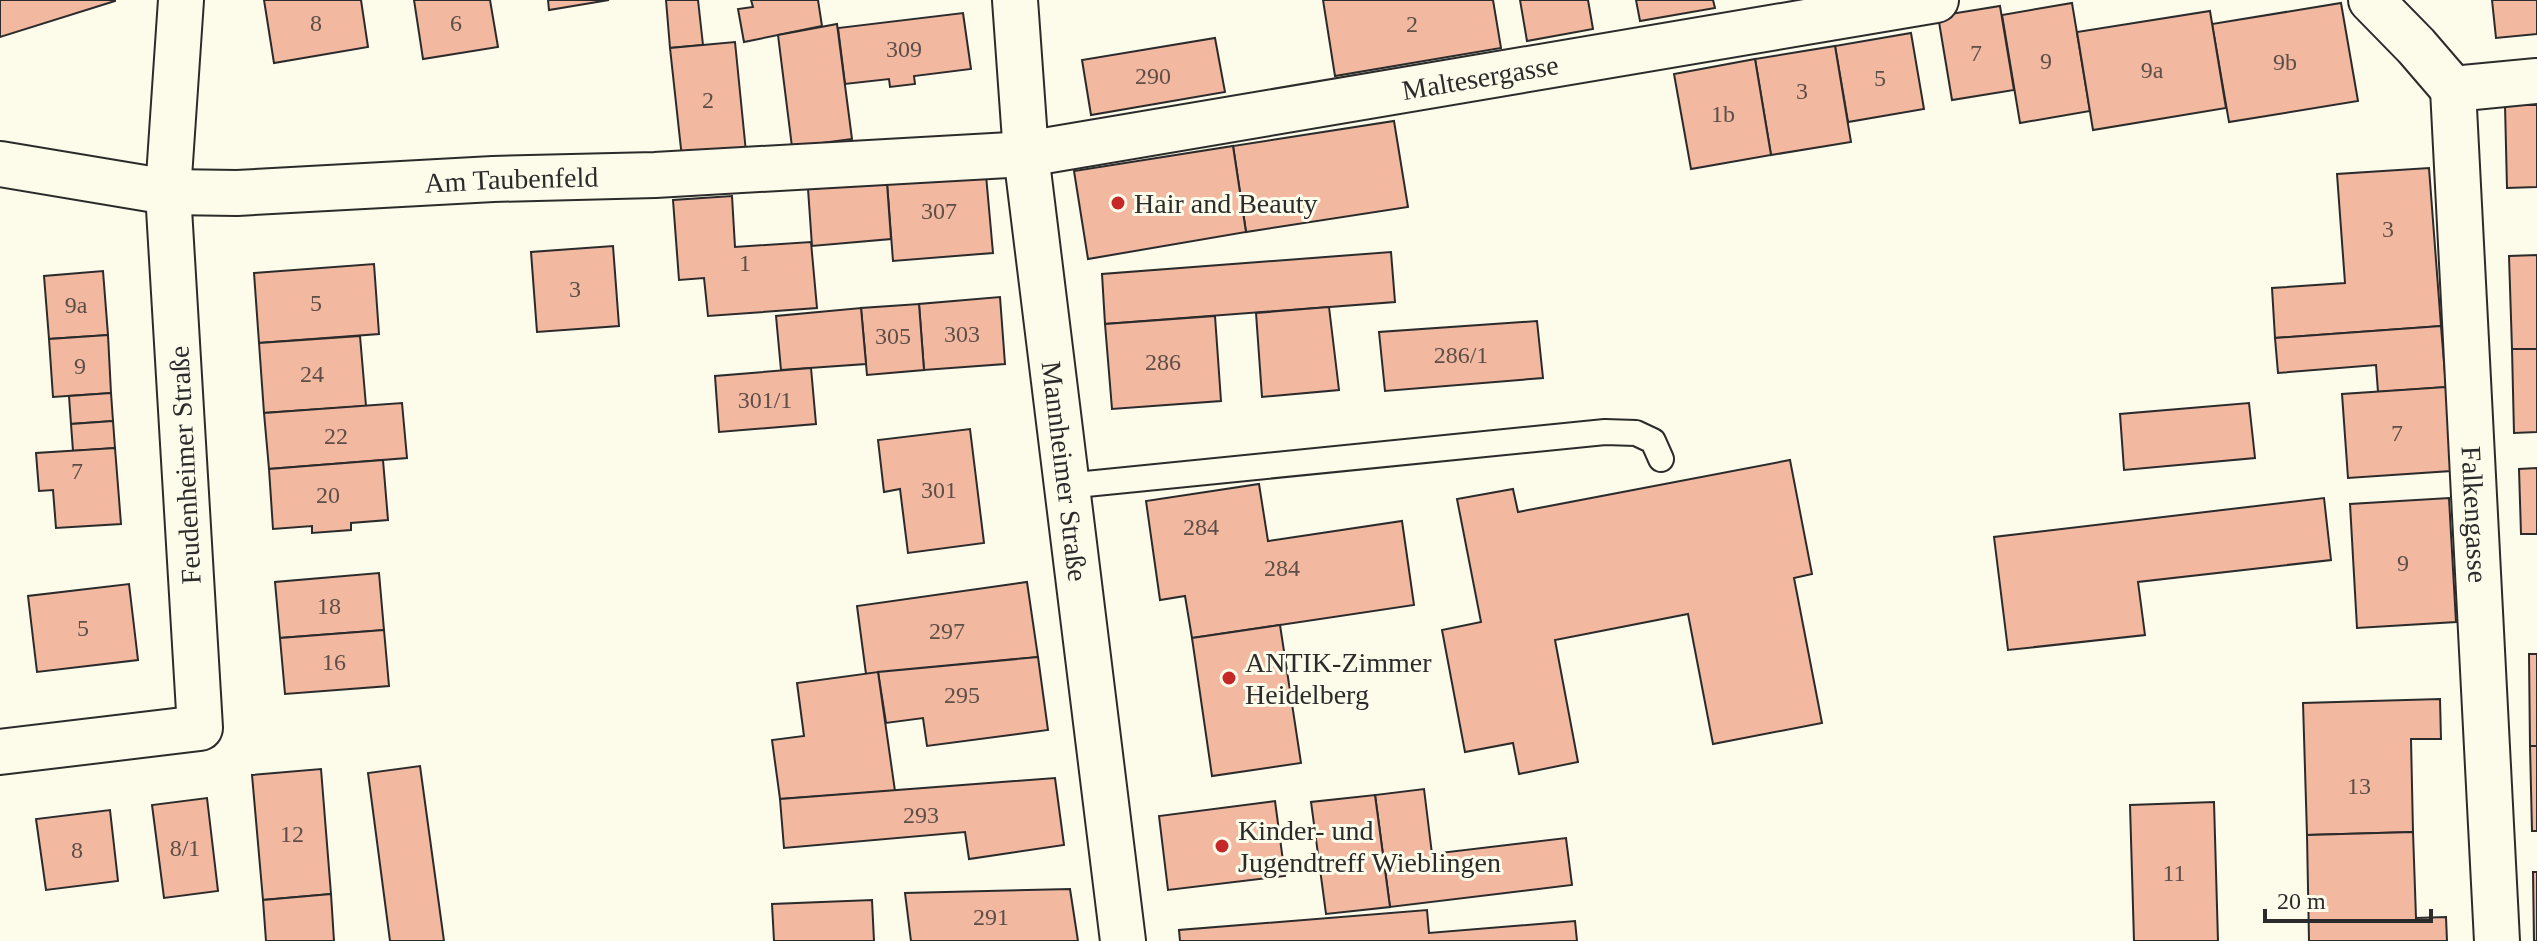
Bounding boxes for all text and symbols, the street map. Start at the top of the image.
house number: 8 [310,10,322,36]
house number: 6 [450,10,462,36]
house number: 2 [1406,11,1418,37]
house number: 309 [886,36,922,62]
house number: 7 [1970,40,1982,66]
house number: 9 [2040,48,2052,74]
street label: Maltesergasse [1400,49,1561,106]
house number: 9b [2273,49,2297,75]
house number: 9a [2141,57,2164,83]
house number: 290 [1135,63,1171,89]
house number: 5 [1874,65,1886,91]
house number: 3 [1796,78,1808,104]
house number: 2 [702,87,714,113]
house number: 1b [1711,101,1735,127]
street label: Am Taubenfeld [424,161,599,198]
place label: Hair and Beauty [1134,188,1318,219]
marker: Hair and Beauty [1109,194,1127,212]
house number: 307 [921,198,957,224]
house number: 3 [2382,216,2394,242]
house number: 1 [739,250,751,276]
house number: 3 [569,276,581,302]
house number: 5 [310,290,322,316]
house number: 9a [65,292,88,318]
house number: 303 [944,321,980,347]
house number: 305 [875,323,911,349]
house number: 286/1 [1434,342,1488,368]
street label: Feudenheimer Straße [163,345,207,585]
house number: 286 [1145,349,1181,375]
house number: 9 [74,353,86,379]
street label: Mannheimer Straße [1036,359,1094,583]
house number: 24 [300,361,324,387]
house number: 301/1 [738,387,792,413]
house number: 7 [2391,420,2403,446]
house number: 22 [324,423,348,449]
street label: Falkengasse [2456,445,2494,584]
house number: 7 [71,458,83,484]
house number: 301 [921,477,957,503]
house number: 20 [316,482,340,508]
house number: 284 [1183,514,1219,540]
house number: 9 [2397,550,2409,576]
house number: 284 [1264,555,1300,581]
house number: 18 [317,593,341,619]
house number: 5 [77,615,89,641]
house number: 297 [929,618,965,644]
place label: ANTIK-Zimmer Heidelberg [1245,647,1432,710]
house number: 16 [322,649,346,675]
marker: ANTIK-Zimmer Heidelberg [1220,669,1238,687]
house number: 295 [944,682,980,708]
house number: 13 [2347,773,2371,799]
house number: 293 [903,802,939,828]
place label: Kinder- und Jugendtreff Wieblingen [1238,815,1501,878]
house number: 12 [280,821,304,847]
house number: 8/1 [170,835,200,861]
house number: 8 [71,837,83,863]
marker: Kinder- und Jugendtreff Wieblingen [1213,837,1231,855]
house number: 11 [2162,860,2186,886]
scale bar [2265,873,2431,923]
text: 20 m [2277,888,2326,914]
house number: 291 [973,904,1009,930]

